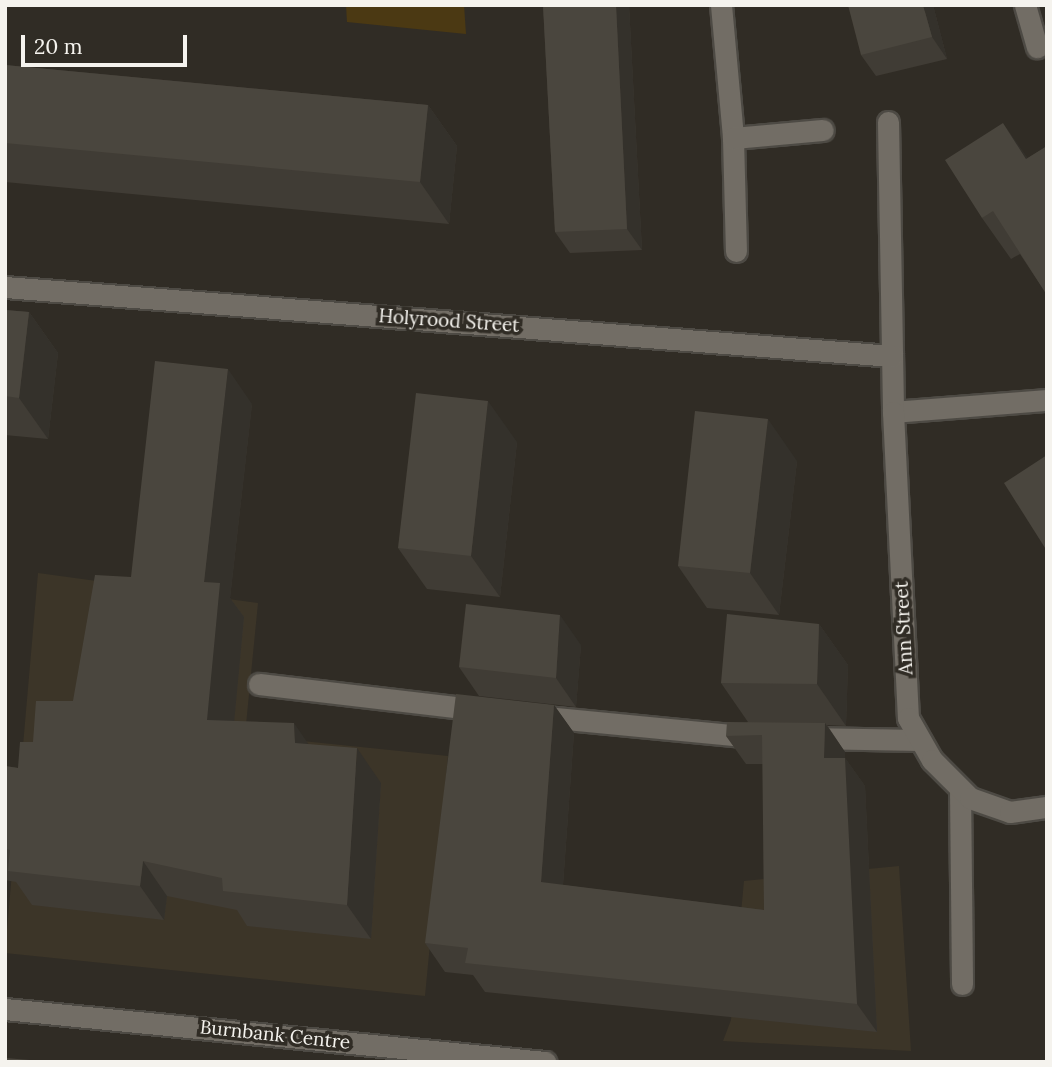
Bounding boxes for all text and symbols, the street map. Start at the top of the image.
scale bar [24,21,191,65]
text: 20 m [34,33,83,60]
street label: Holyrood Street [378,305,520,337]
street label: Ann Street [890,581,918,675]
street label: Burnbank Centre [199,1016,351,1054]

